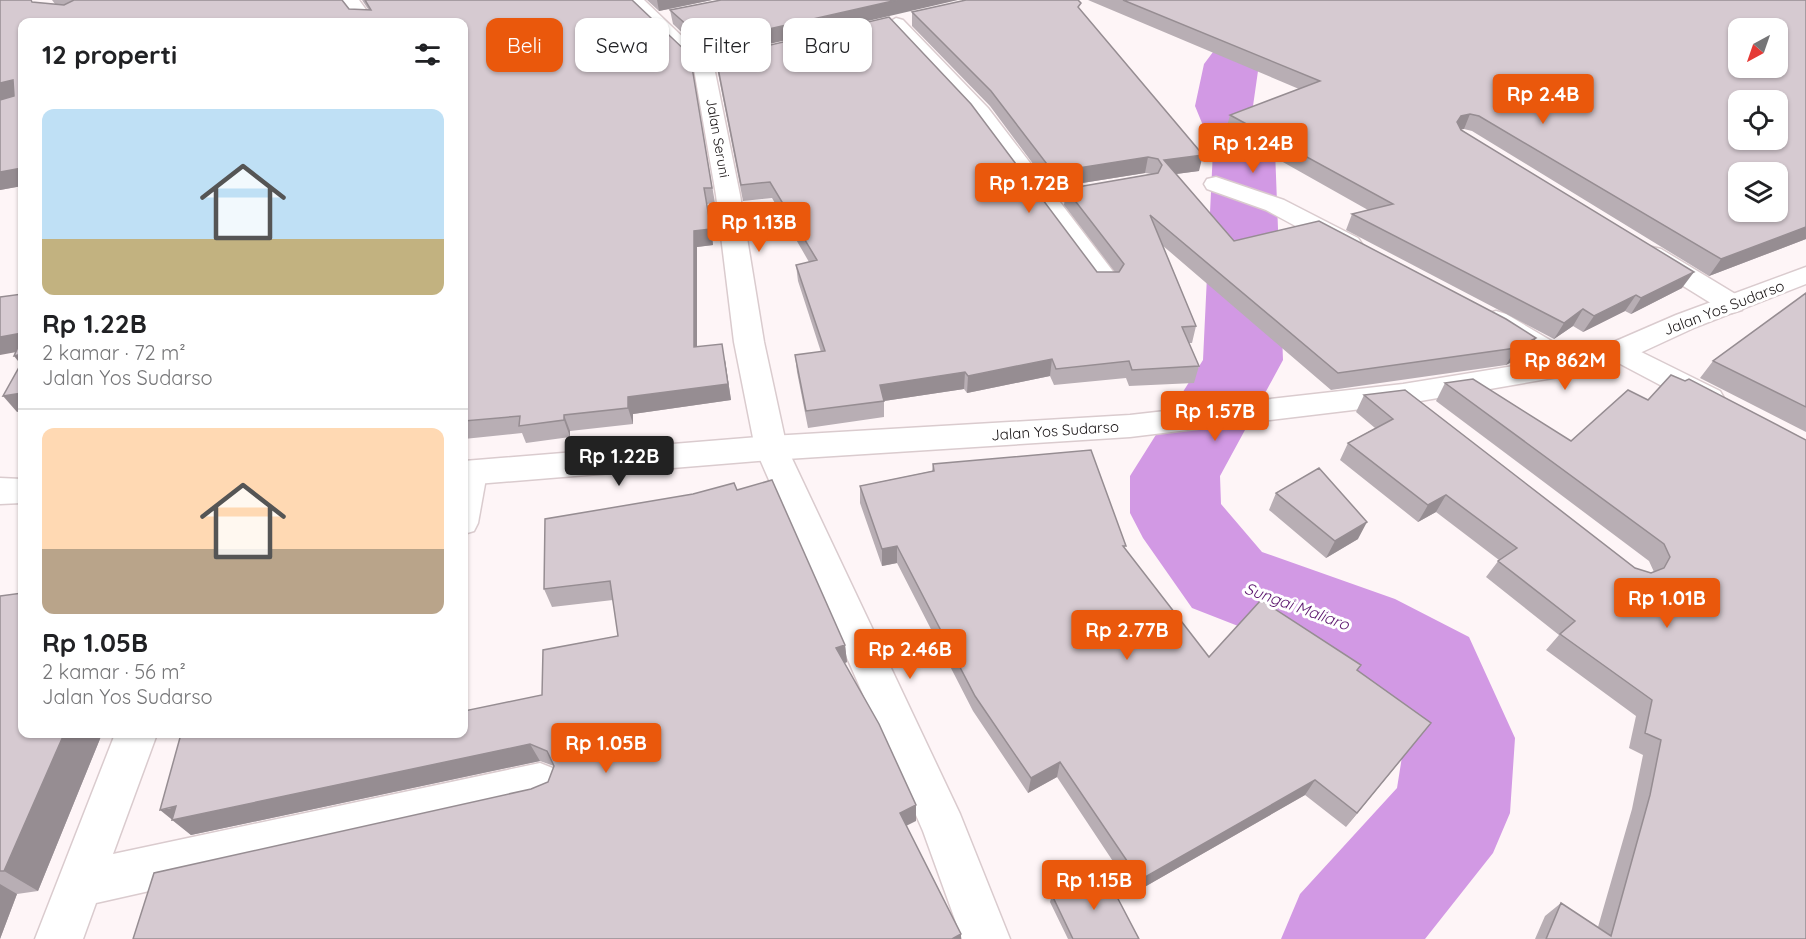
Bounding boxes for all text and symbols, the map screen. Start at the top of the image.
chip: Beli [486,18,563,72]
chip: Sewa [575,18,669,72]
chip: Filter [681,18,771,72]
chip: Baru [783,18,872,72]
north arrow [1728,18,1788,78]
map controls [1728,18,1788,222]
text: 12 properti [42,38,177,71]
icon: filters [411,38,444,71]
pin: Rp 2.4B [1488,74,1598,125]
text: Rp 2.4B [1507,81,1579,106]
button: locate [1728,90,1788,150]
street label: Jalan Seruni [702,97,734,179]
pin: Rp 1.24B [1191,123,1315,174]
text: Rp 1.24B [1213,130,1293,155]
icon: home [189,148,297,256]
button: layers [1728,162,1788,222]
pin: Rp 1.72B [967,163,1091,214]
text: Rp 1.72B [989,170,1069,195]
pin: Rp 1.13B [697,202,821,253]
text: Rp 1.13B [721,209,797,234]
street label: Jalan Yos Sudarso [1661,276,1787,339]
text: Rp 1.22B [42,307,147,340]
text: 2 kamar · 72 m² [42,340,186,365]
pin: Rp 862M [1510,340,1620,391]
text: Rp 862M [1524,347,1606,372]
text: Jalan Yos Sudarso [42,365,213,390]
pin: Rp 1.57B [1153,391,1277,442]
text: Rp 1.57B [1175,398,1255,423]
street label: Jalan Yos Sudarso [990,417,1119,444]
pin: Rp 1.22B [557,436,681,487]
text: Rp 1.22B [579,443,659,468]
icon: home [189,467,297,575]
water label: Sungai Maliaro [1242,578,1353,635]
pin: Rp 1.01B [1605,578,1729,629]
text: Rp 1.01B [1628,585,1706,610]
pin: Rp 2.77B [1065,610,1189,661]
text: Rp 2.77B [1085,617,1169,642]
text: Rp 1.05B [42,626,148,659]
pin: Rp 2.46B [848,629,972,680]
text: Rp 2.46B [868,636,952,661]
text: 2 kamar · 56 m² [42,659,186,684]
text: Jalan Yos Sudarso [42,684,213,709]
pin: Rp 1.05B [544,723,668,774]
text: Rp 1.05B [565,730,647,755]
pin: Rp 1.15B [1032,860,1156,911]
text: Rp 1.15B [1056,867,1132,892]

